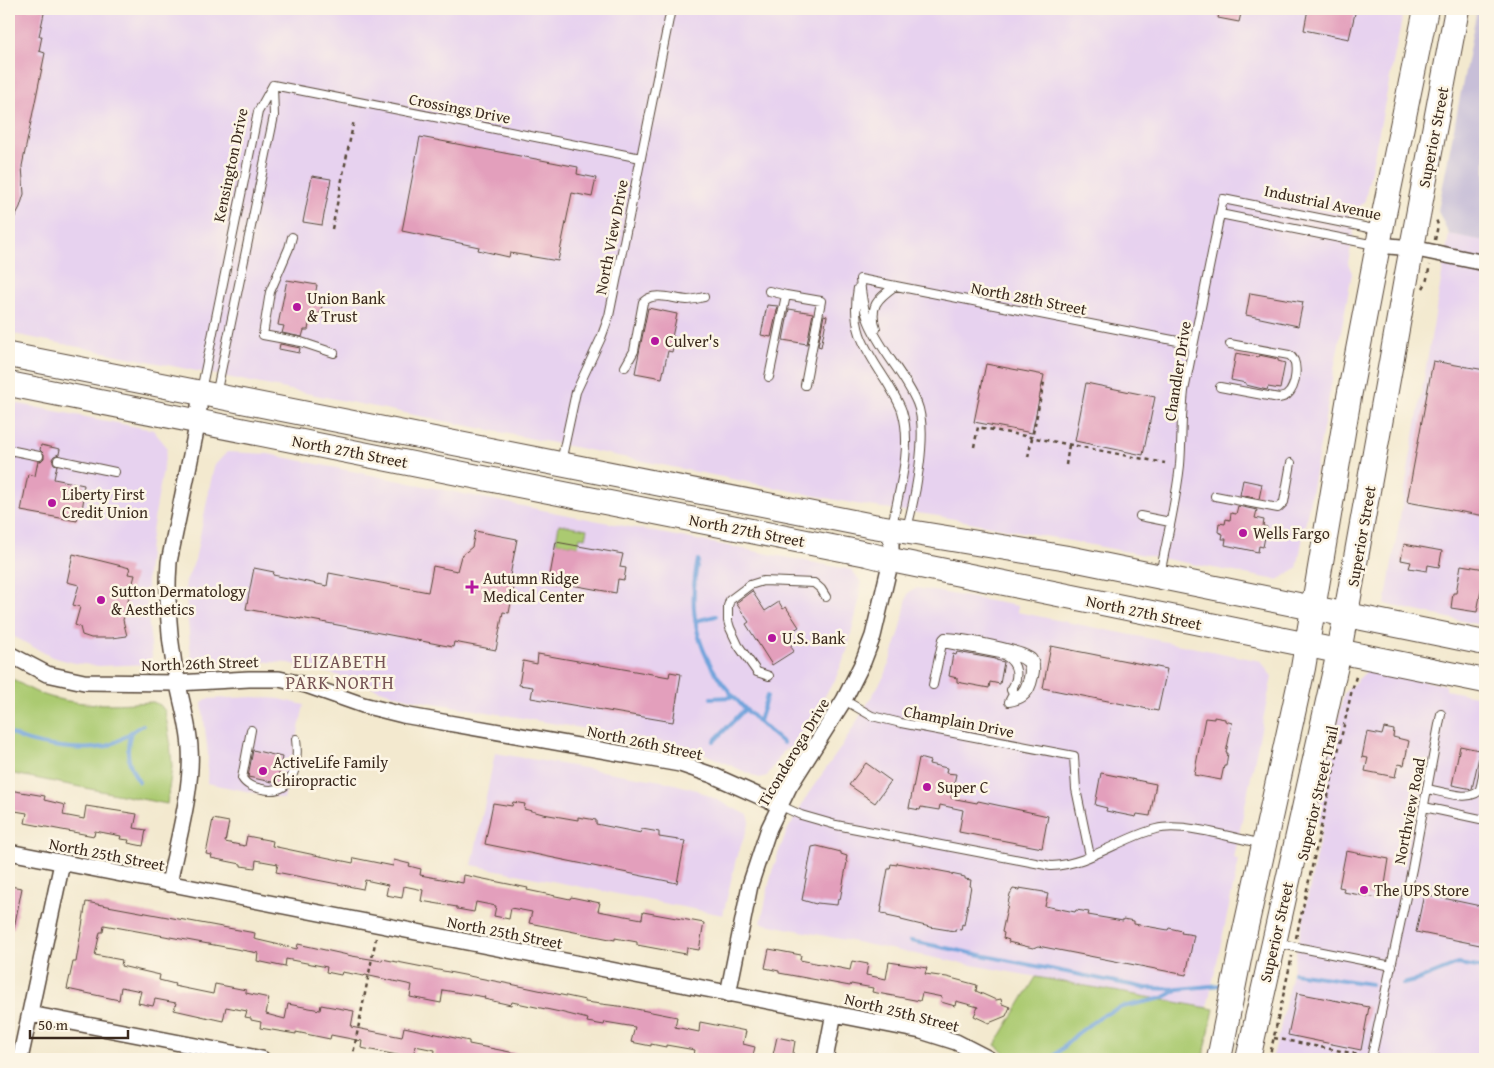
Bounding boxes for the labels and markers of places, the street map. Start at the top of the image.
place label: Union Bank & Trust [307,286,386,328]
marker: Union Bank & Trust [291,301,303,313]
place label: Culver's [665,329,719,353]
marker: Culver's [649,335,661,347]
place label: Liberty First Credit Union [62,482,148,524]
marker: Liberty First Credit Union [46,497,58,509]
place label: Wells Fargo [1253,521,1330,545]
marker: Wells Fargo [1237,527,1249,539]
place label: Autumn Ridge Medical Center [483,566,585,608]
place label: Sutton Dermatology & Aesthetics [111,579,246,621]
marker: Autumn Ridge Medical Center [465,580,479,594]
marker: Sutton Dermatology & Aesthetics [95,594,107,606]
place label: U.S. Bank [782,626,846,650]
marker: U.S. Bank [766,632,778,644]
place label: ActiveLife Family Chiropractic [273,750,388,792]
marker: ActiveLife Family Chiropractic [257,765,269,777]
place label: Super C [937,775,989,799]
marker: Super C [921,781,933,793]
place label: The UPS Store [1374,878,1469,902]
marker: The UPS Store [1358,884,1370,896]

